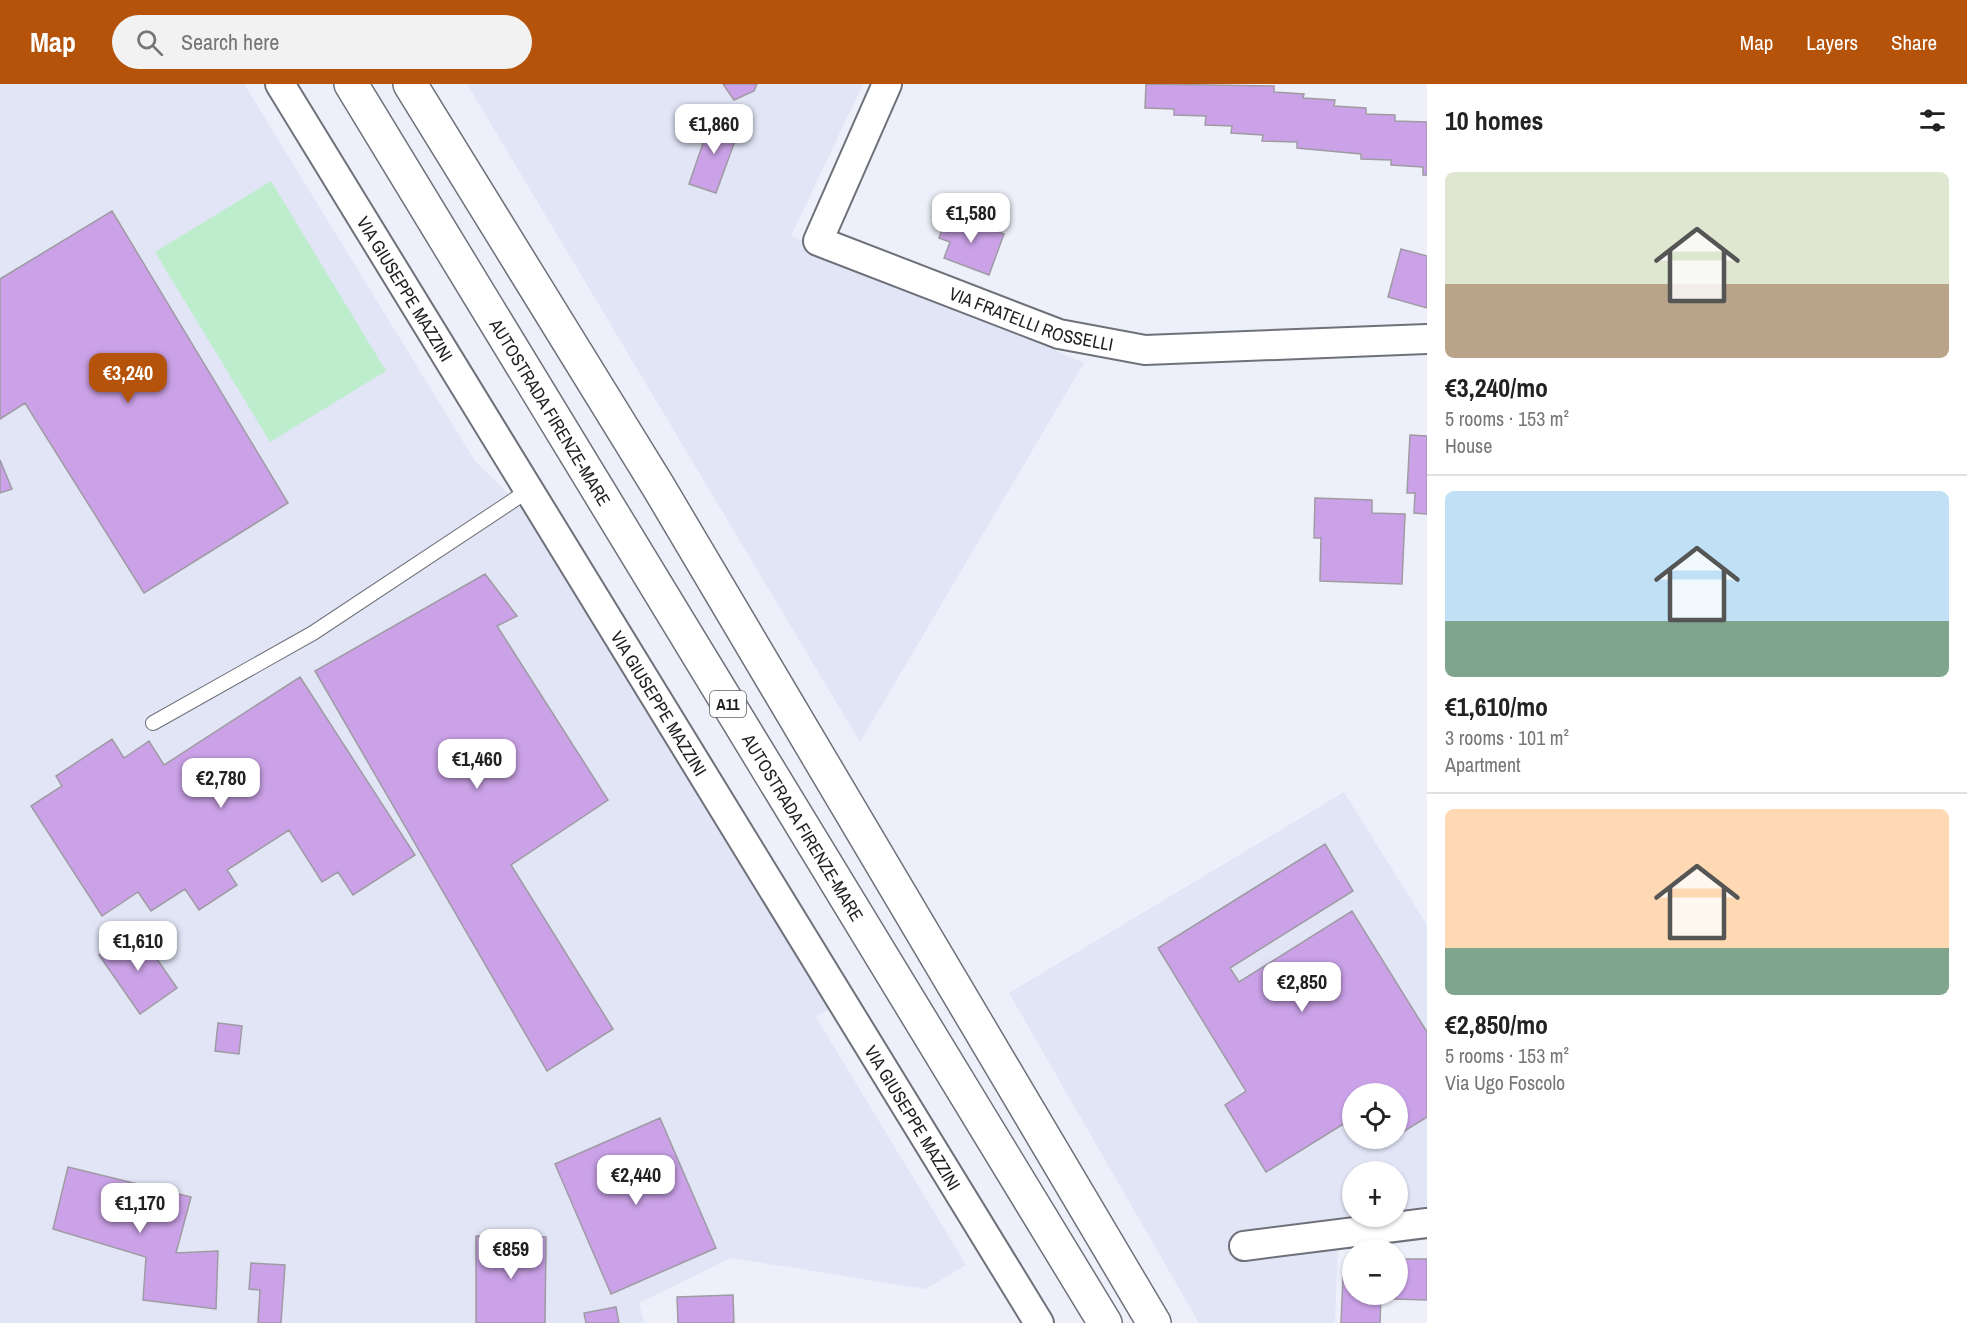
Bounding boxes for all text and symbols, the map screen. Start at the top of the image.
search box [112,15,532,69]
text: Map [30,23,76,61]
icon: search [133,26,166,59]
text: Search here [181,27,279,57]
text: Map [1740,28,1773,57]
text: Layers [1806,28,1858,57]
text: Share [1891,28,1937,57]
text: 10 homes [1445,103,1543,138]
pin: €1,860 [665,104,763,155]
icon: filters [1916,104,1949,137]
text: €1,860 [689,110,739,137]
pin: €1,580 [922,193,1020,244]
text: €1,580 [946,199,996,226]
street label: VIA GIUSEPPE MAZZINI [351,211,459,366]
icon: home [1643,211,1751,319]
street label: VIA FRATELLI ROSSELLI [946,280,1115,356]
street label: AUTOSTRADA FIRENZE-MARE [484,313,617,510]
pin: €3,240 [79,353,177,404]
text: €3,240 [103,359,153,386]
text: €3,240/mo [1445,370,1548,405]
text: 5 rooms · 153 m² [1445,405,1569,432]
text: House [1445,432,1492,459]
icon: home [1643,530,1751,638]
street label: VIA GIUSEPPE MAZZINI [605,626,713,780]
text: €1,610/mo [1445,689,1548,724]
road number: A11 [710,691,746,717]
text: 3 rooms · 101 m² [1445,724,1569,751]
street label: AUTOSTRADA FIRENZE-MARE [736,728,870,925]
pin: €1,460 [428,739,526,790]
text: €1,460 [452,745,502,772]
text: Apartment [1445,751,1521,778]
pin: €2,780 [172,758,270,809]
text: €2,780 [196,764,246,791]
icon: home [1643,848,1751,956]
pin: €1,610 [89,921,187,972]
text: €1,610 [113,927,163,954]
pin: €2,850 [1253,962,1351,1013]
text: €2,850 [1277,968,1327,995]
text: €2,850/mo [1445,1007,1548,1042]
street label: VIA GIUSEPPE MAZZINI [859,1040,967,1195]
text: 5 rooms · 153 m² [1445,1042,1569,1069]
text: Via Ugo Foscolo [1445,1069,1565,1096]
map controls [1342,1083,1408,1305]
button: locate [1342,1083,1408,1149]
pin: €2,440 [587,1155,685,1206]
text: €2,440 [611,1161,661,1188]
button: + [1342,1161,1408,1227]
pin: €1,170 [91,1183,189,1234]
text: €1,170 [115,1189,165,1216]
pin: €859 [475,1229,547,1280]
text: €859 [493,1235,529,1262]
button: − [1342,1239,1408,1305]

